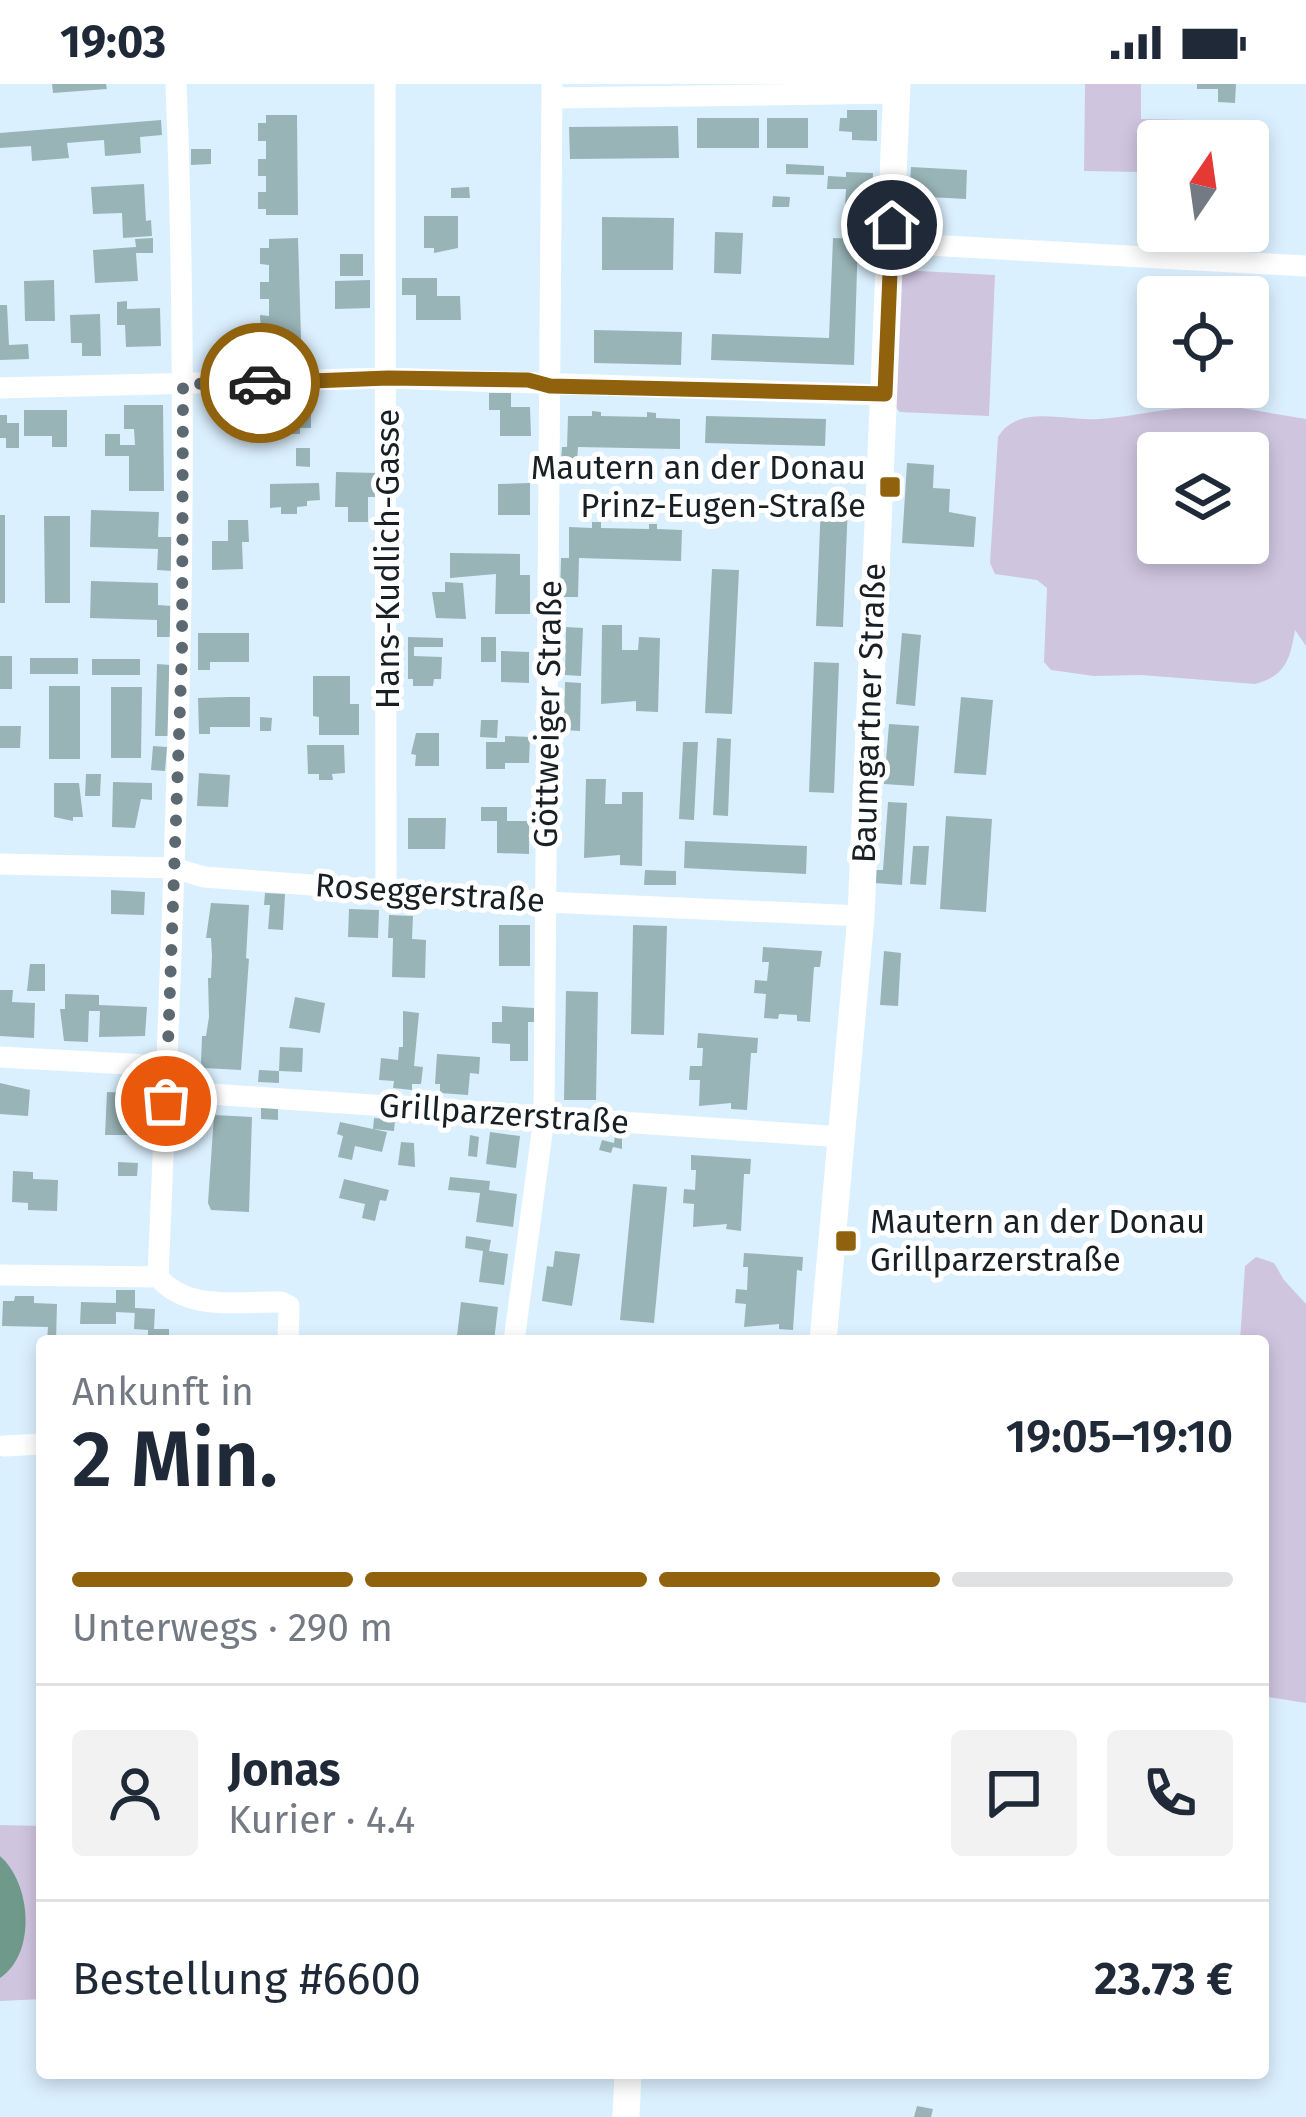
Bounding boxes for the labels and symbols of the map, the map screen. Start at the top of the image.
north arrow [1137,120,1269,252]
pin [841,174,943,276]
courier [200,323,320,443]
street label: Hans-Kudlich-Gasse [368,409,408,709]
place label: Mautern an der Donau Prinz-Eugen-Straße [531,448,866,526]
marker: Mautern an der Donau Prinz-Eugen-Straße [877,474,903,500]
street label: Baumgartner Straße [844,562,894,864]
street label: Göttweiger Straße [526,580,570,848]
street label: Roseggerstraße [314,865,546,921]
pin [115,1050,217,1152]
street label: Grillparzerstraße [378,1085,630,1143]
place label: Mautern an der Donau Grillparzerstraße [870,1202,1205,1280]
marker: Mautern an der Donau Grillparzerstraße [833,1228,859,1254]

